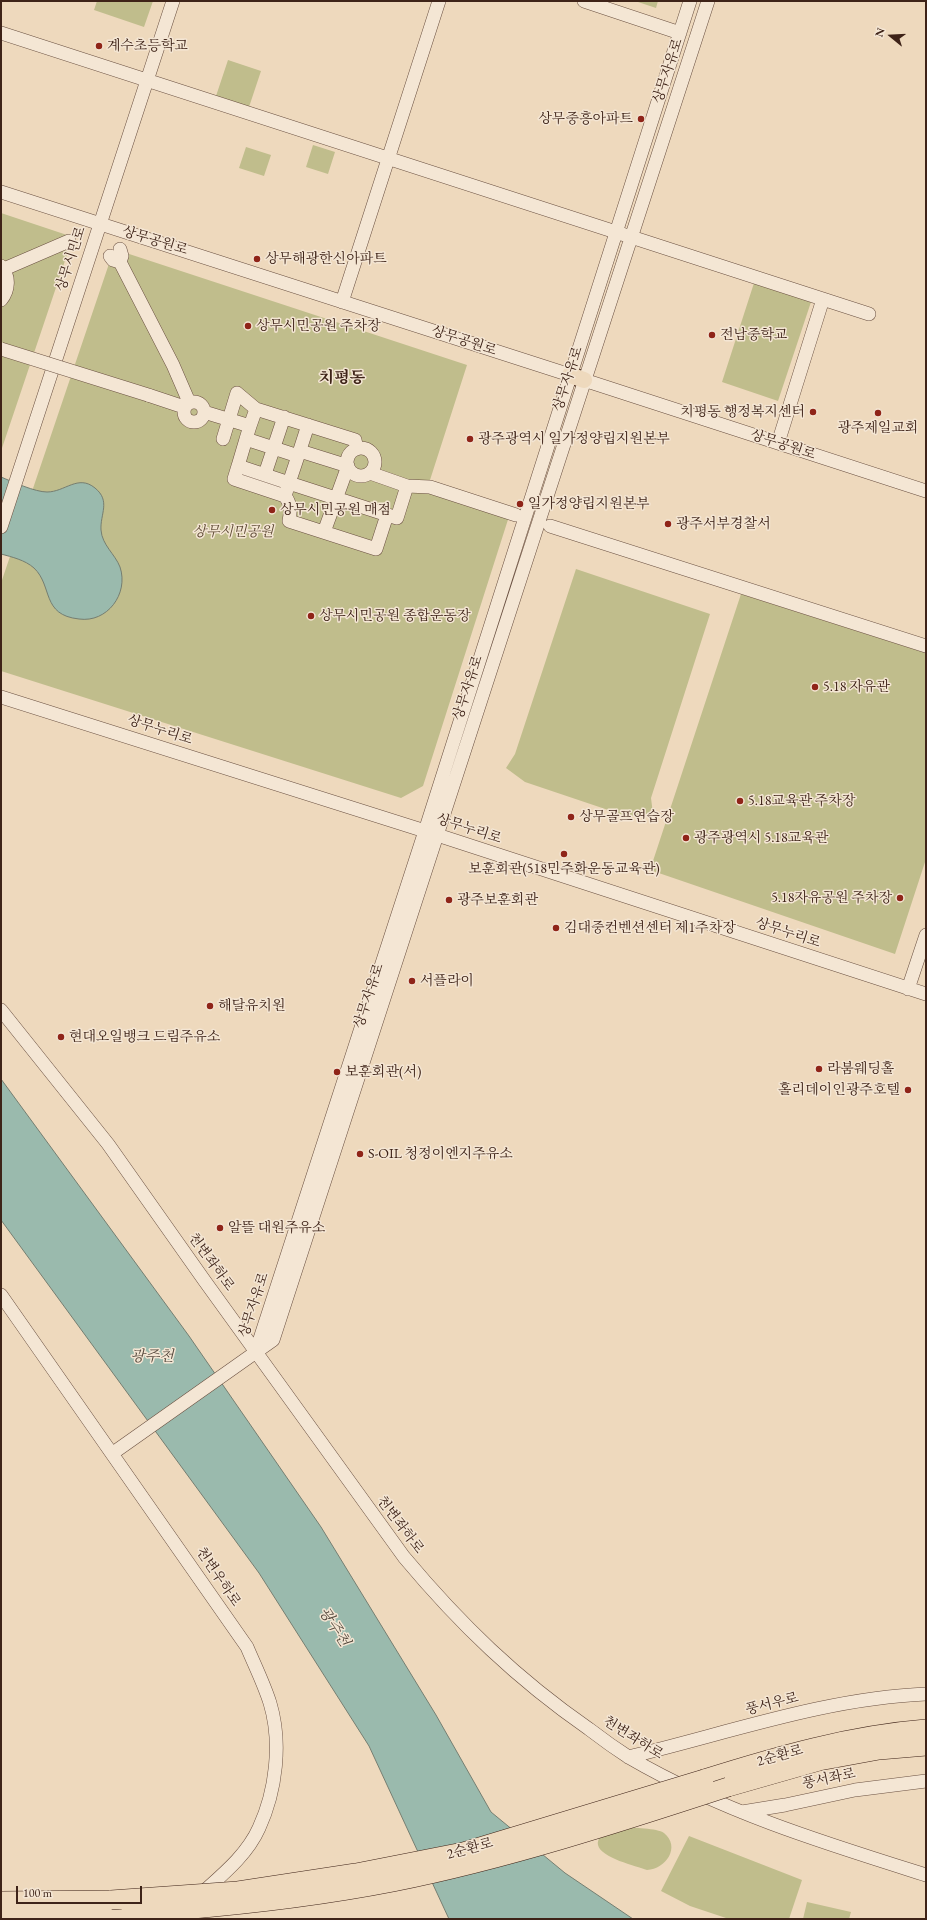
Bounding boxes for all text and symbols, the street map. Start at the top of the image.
north arrow [871,16,911,56]
text: N [872,26,888,39]
street label: 상무자유로 [650,36,686,106]
place label: 계수초등학교 [107,38,188,54]
marker: 계수초등학교 [94,41,104,51]
place label: 상무중흥아파트 [538,111,633,127]
marker: 상무중흥아파트 [636,114,646,124]
street label: 상무공원로 [120,223,190,259]
street label: 상무시민로 [53,224,89,294]
place label: 상무해광한신아파트 [265,251,387,267]
marker: 상무해광한신아파트 [252,254,262,264]
place label: 상무시민공원 주차장 [256,318,381,334]
marker: 상무시민공원 주차장 [243,321,253,331]
street label: 상무공원로 [429,323,499,359]
place label: 전남중학교 [720,327,788,343]
marker: 전남중학교 [707,330,717,340]
street label: 상무자유로 [550,344,586,414]
district label: 치평동 [319,369,365,389]
place label: 치평동 행정복지센터 [680,404,805,420]
marker: 치평동 행정복지센터 [808,407,818,417]
marker: 광주제일교회 [873,408,883,418]
place label: 광주제일교회 [837,420,919,436]
street label: 상무공원로 [748,427,818,463]
place label: 광주광역시 일가정양립지원본부 [478,431,670,447]
marker: 광주광역시 일가정양립지원본부 [465,434,475,444]
place label: 일가정양립지원본부 [528,496,650,512]
marker: 일가정양립지원본부 [515,499,525,509]
place label: 상무시민공원 매점 [280,502,391,518]
marker: 상무시민공원 매점 [267,505,277,515]
place label: 광주서부경찰서 [676,516,771,532]
marker: 광주서부경찰서 [663,519,673,529]
park label: 상무시민공원 [192,524,274,540]
place label: 상무시민공원 종합운동장 [319,608,471,624]
marker: 상무시민공원 종합운동장 [306,611,316,621]
street label: 상무자유로 [450,653,486,723]
place label: 5.18 자유관 [823,679,890,695]
marker: 5.18 자유관 [810,682,820,692]
street label: 상무누리로 [125,712,195,748]
place label: 5.18교육관 주차장 [748,793,855,809]
marker: 5.18교육관 주차장 [735,796,745,806]
place label: 상무골프연습장 [579,809,674,825]
street label: 상무누리로 [434,811,504,847]
marker: 상무골프연습장 [566,812,576,822]
place label: 광주광역시 5.18교육관 [694,830,828,846]
marker: 광주광역시 5.18교육관 [681,833,691,843]
marker: 보훈회관(518민주화운동교육관) [559,849,569,859]
place label: 보훈회관(518민주화운동교육관) [468,861,660,877]
place label: 5.18자유공원 주차장 [771,890,892,906]
place label: 광주보훈회관 [457,892,538,908]
marker: 5.18자유공원 주차장 [895,893,905,903]
marker: 광주보훈회관 [444,895,454,905]
street label: 상무누리로 [753,915,823,951]
place label: 김대중컨벤션센터 제1주차장 [564,920,736,936]
marker: 김대중컨벤션센터 제1주차장 [551,923,561,933]
street label: 상무자유로 [351,961,387,1031]
place label: 서플라이 [420,973,474,989]
marker: 서플라이 [407,976,417,986]
place label: 해달유치원 [218,998,286,1014]
marker: 해달유치원 [205,1001,215,1011]
place label: 현대오일뱅크 드림주유소 [69,1029,221,1045]
marker: 현대오일뱅크 드림주유소 [56,1032,66,1042]
place label: 라붐웨딩홀 [827,1061,895,1077]
place label: 보훈회관(서) [345,1064,421,1080]
marker: 라붐웨딩홀 [814,1064,824,1074]
marker: 보훈회관(서) [332,1067,342,1077]
place label: 홀리데이인광주호텔 [778,1082,900,1098]
marker: 홀리데이인광주호텔 [903,1085,913,1095]
place label: S-OIL 청정이엔지주유소 [368,1146,513,1162]
marker: S-OIL 청정이엔지주유소 [355,1149,365,1159]
place label: 알뜰 대원주유소 [228,1220,325,1236]
marker: 알뜰 대원주유소 [215,1223,225,1233]
street label: 천변좌하로 [184,1230,238,1294]
street label: 상무자유로 [236,1270,272,1340]
water label: 광주천 [130,1348,174,1366]
street label: 천변좌하로 [373,1493,427,1557]
street label: 천변우하로 [192,1544,244,1610]
water label: 광주천 [315,1604,353,1650]
street label: 풍서우로 [744,1689,800,1719]
street label: 천변좌하로 [600,1713,666,1763]
street label: 2순환로 [755,1742,805,1770]
street label: 풍서좌로 [801,1765,857,1793]
street label: 2순환로 [445,1835,495,1863]
scale bar [18,1878,144,1904]
text: 100 m [23,1885,52,1901]

